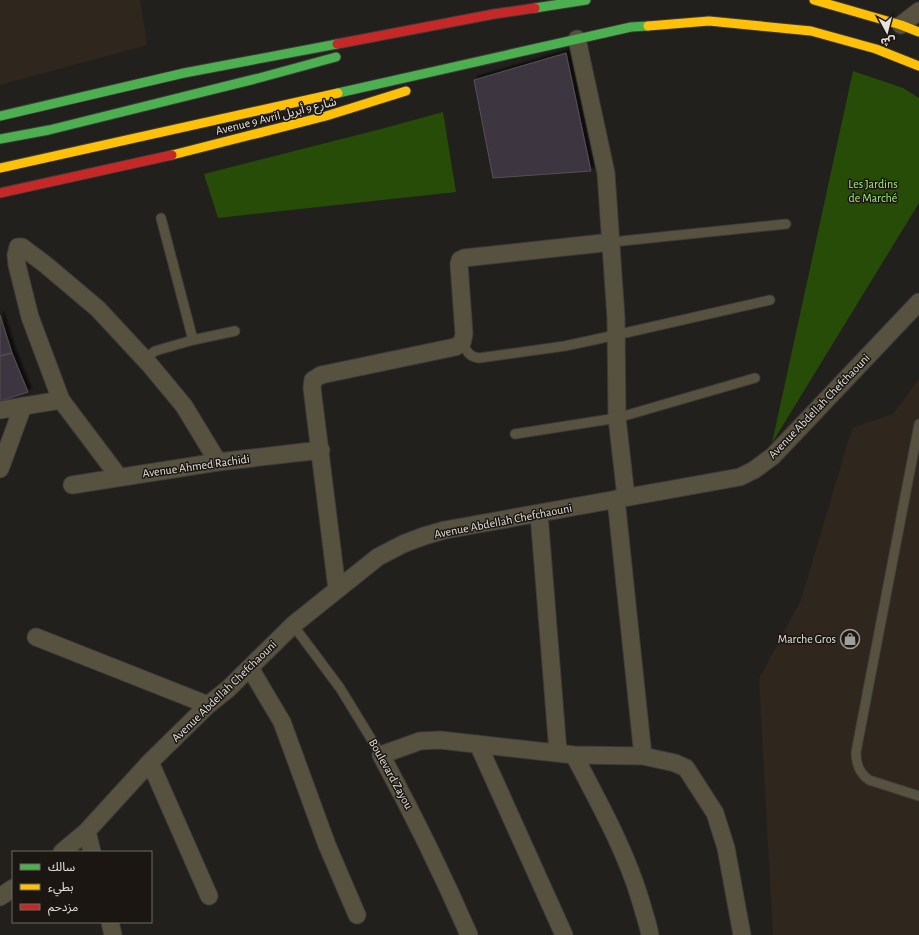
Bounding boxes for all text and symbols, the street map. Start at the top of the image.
north arrow [867,12,907,52]
text: ش [880,34,896,48]
street label: Avenue 9 Avril شارع 9 أبريل [214,94,338,140]
park label: Les Jardins de Marché [848,178,898,204]
street label: Avenue Abdellah Chefchaouni [766,351,872,461]
street label: Avenue Ahmed Rachidi [142,453,250,479]
street label: Avenue Abdellah Chefchaouni [433,502,573,540]
shop icon: Marche Gros [839,628,861,650]
place label: Marche Gros [778,633,836,645]
street label: Avenue Abdellah Chefchaouni [169,638,279,744]
street label: Boulevard Zayou [366,737,415,811]
legend [12,851,152,923]
text: سالك [48,861,75,873]
text: بطيء [48,881,74,897]
text: مزدحم [48,901,78,916]

